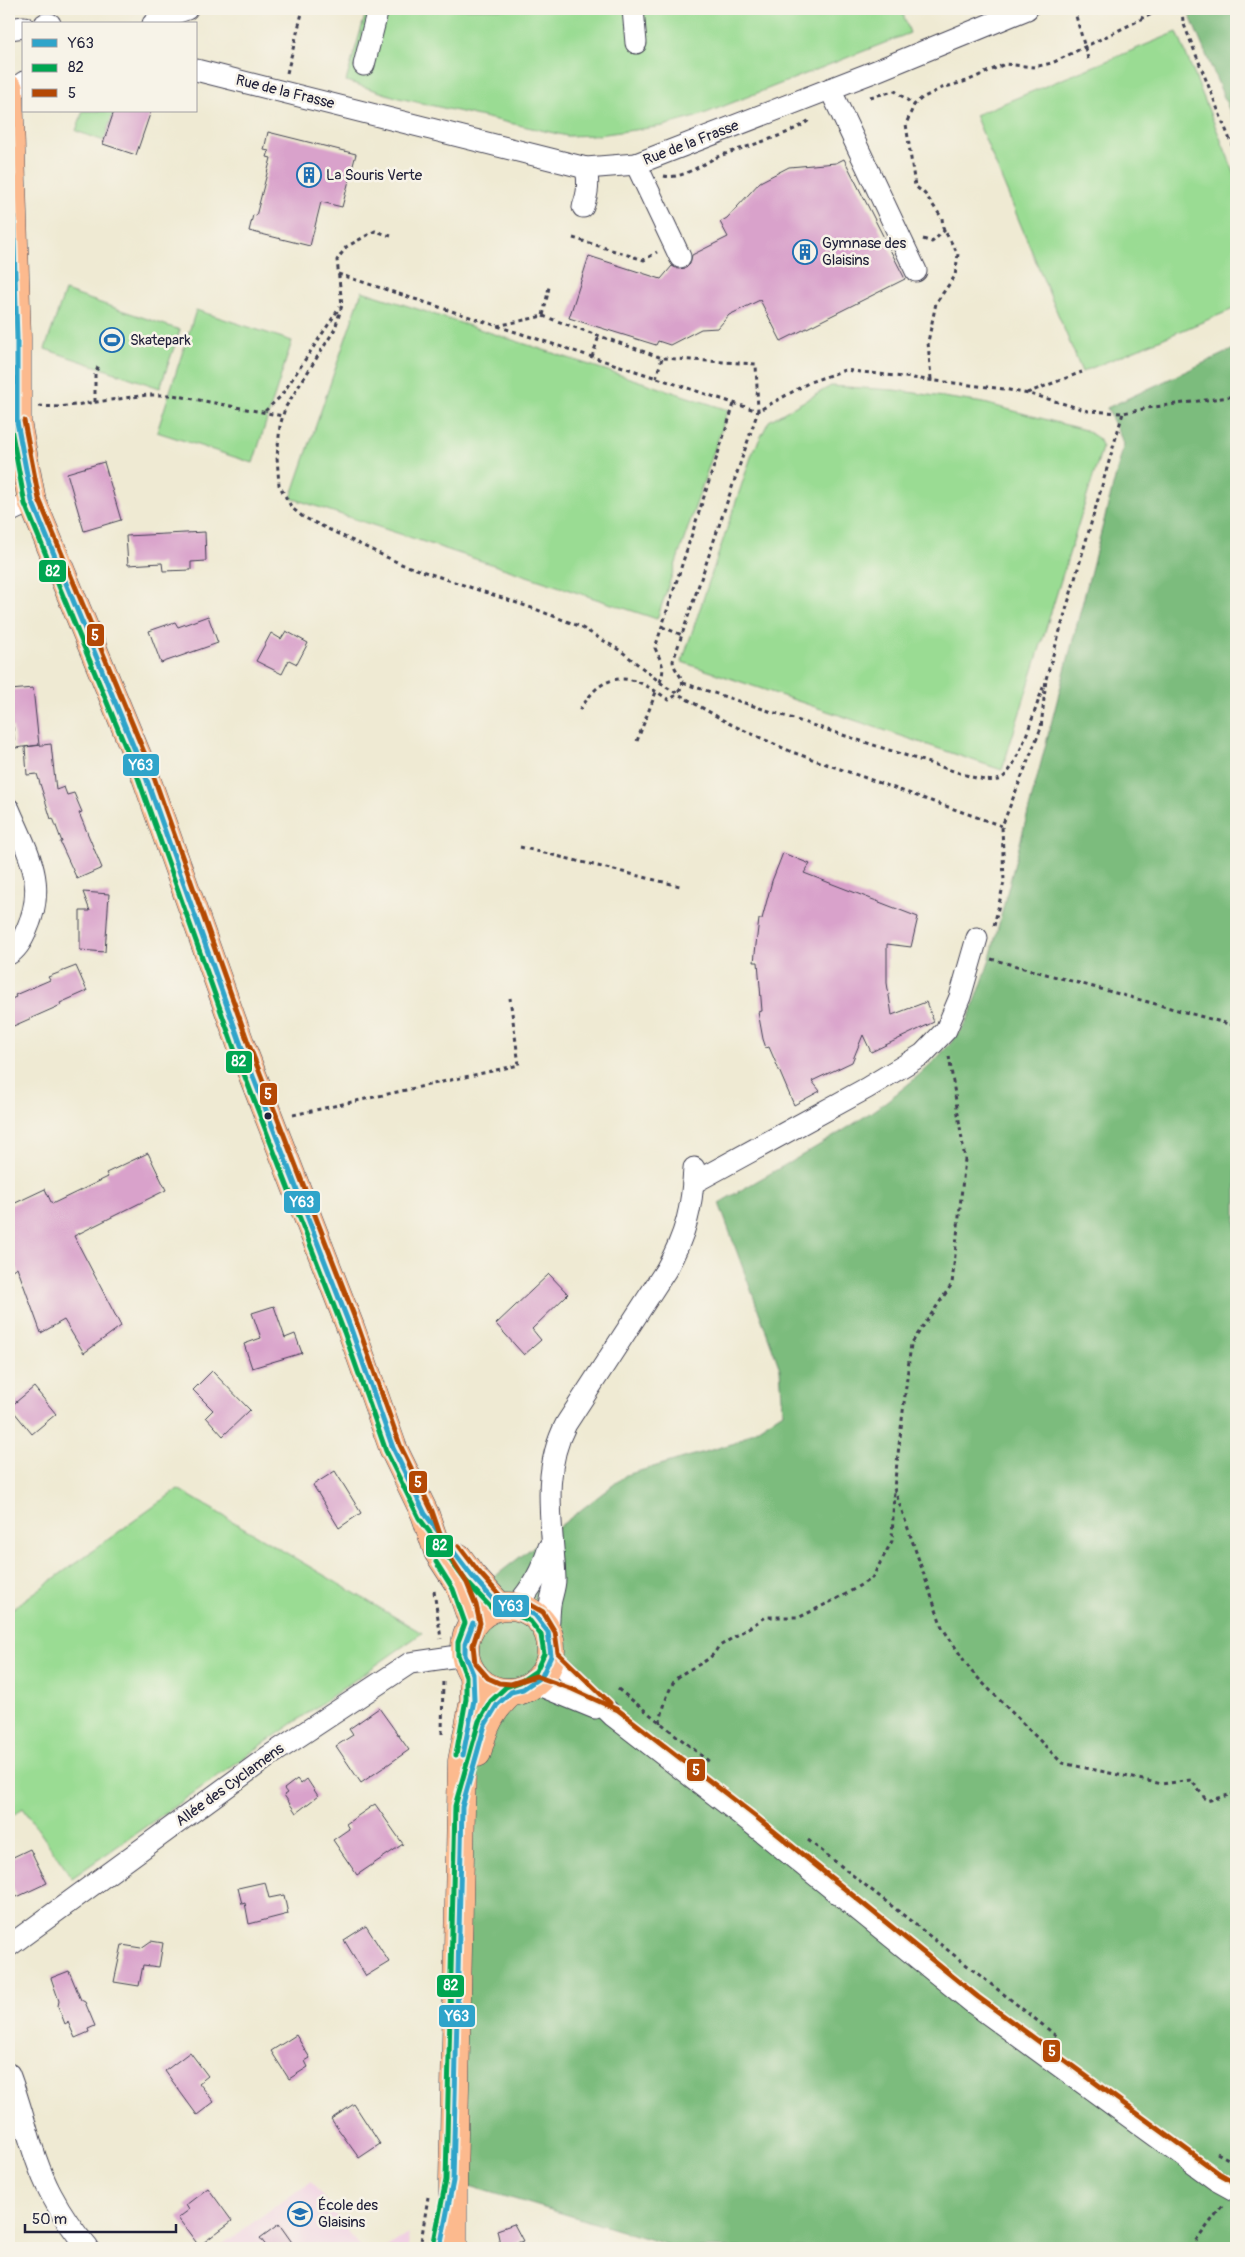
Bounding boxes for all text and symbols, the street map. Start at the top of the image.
legend [22,22,198,112]
text: Y63 [67,34,94,53]
text: 82 [68,58,84,77]
street label: Rue de la Frasse [234,71,337,114]
text: 5 [68,84,76,103]
street label: Rue de la Frasse [640,116,742,170]
building icon: La Souris Verte [296,162,322,188]
place label: La Souris Verte [326,166,423,185]
place label: Gymnase des Glaisins [822,234,906,270]
building icon: Gymnase des Glaisins [792,239,818,265]
sports icon: Skatepark [99,327,125,353]
place label: Skatepark [130,331,191,350]
line badge: 82 [38,559,67,583]
text: 82 [46,563,61,580]
line badge: 5 [86,623,105,647]
text: 5 [91,627,99,644]
line badge: Y63 [122,753,160,777]
text: Y63 [128,757,153,774]
line badge: 82 [225,1050,253,1074]
text: 82 [232,1053,247,1070]
line badge: 5 [259,1082,278,1106]
text: 5 [264,1086,272,1103]
unlabelled marker [263,1111,273,1121]
line badge: Y63 [283,1190,321,1214]
text: Y63 [289,1194,314,1211]
line badge: 5 [408,1470,428,1494]
text: 5 [414,1474,422,1491]
line badge: 82 [425,1534,454,1558]
text: 82 [433,1537,448,1554]
line badge: Y63 [492,1594,530,1618]
text: Y63 [498,1598,523,1615]
street label: Allée des Cyclamens [172,1739,288,1831]
line badge: 5 [686,1758,706,1782]
text: 5 [692,1762,700,1779]
line badge: 82 [436,1974,465,1998]
text: 82 [444,1977,459,1994]
line badge: Y63 [438,2004,476,2028]
text: Y63 [444,2008,469,2025]
line badge: 5 [1042,2039,1061,2063]
text: 5 [1048,2043,1056,2060]
place label: École des Glaisins [318,2196,378,2232]
school or university icon: École des Glaisins [287,2201,313,2227]
scale bar [25,2202,176,2234]
text: 50 m [32,2210,67,2229]

